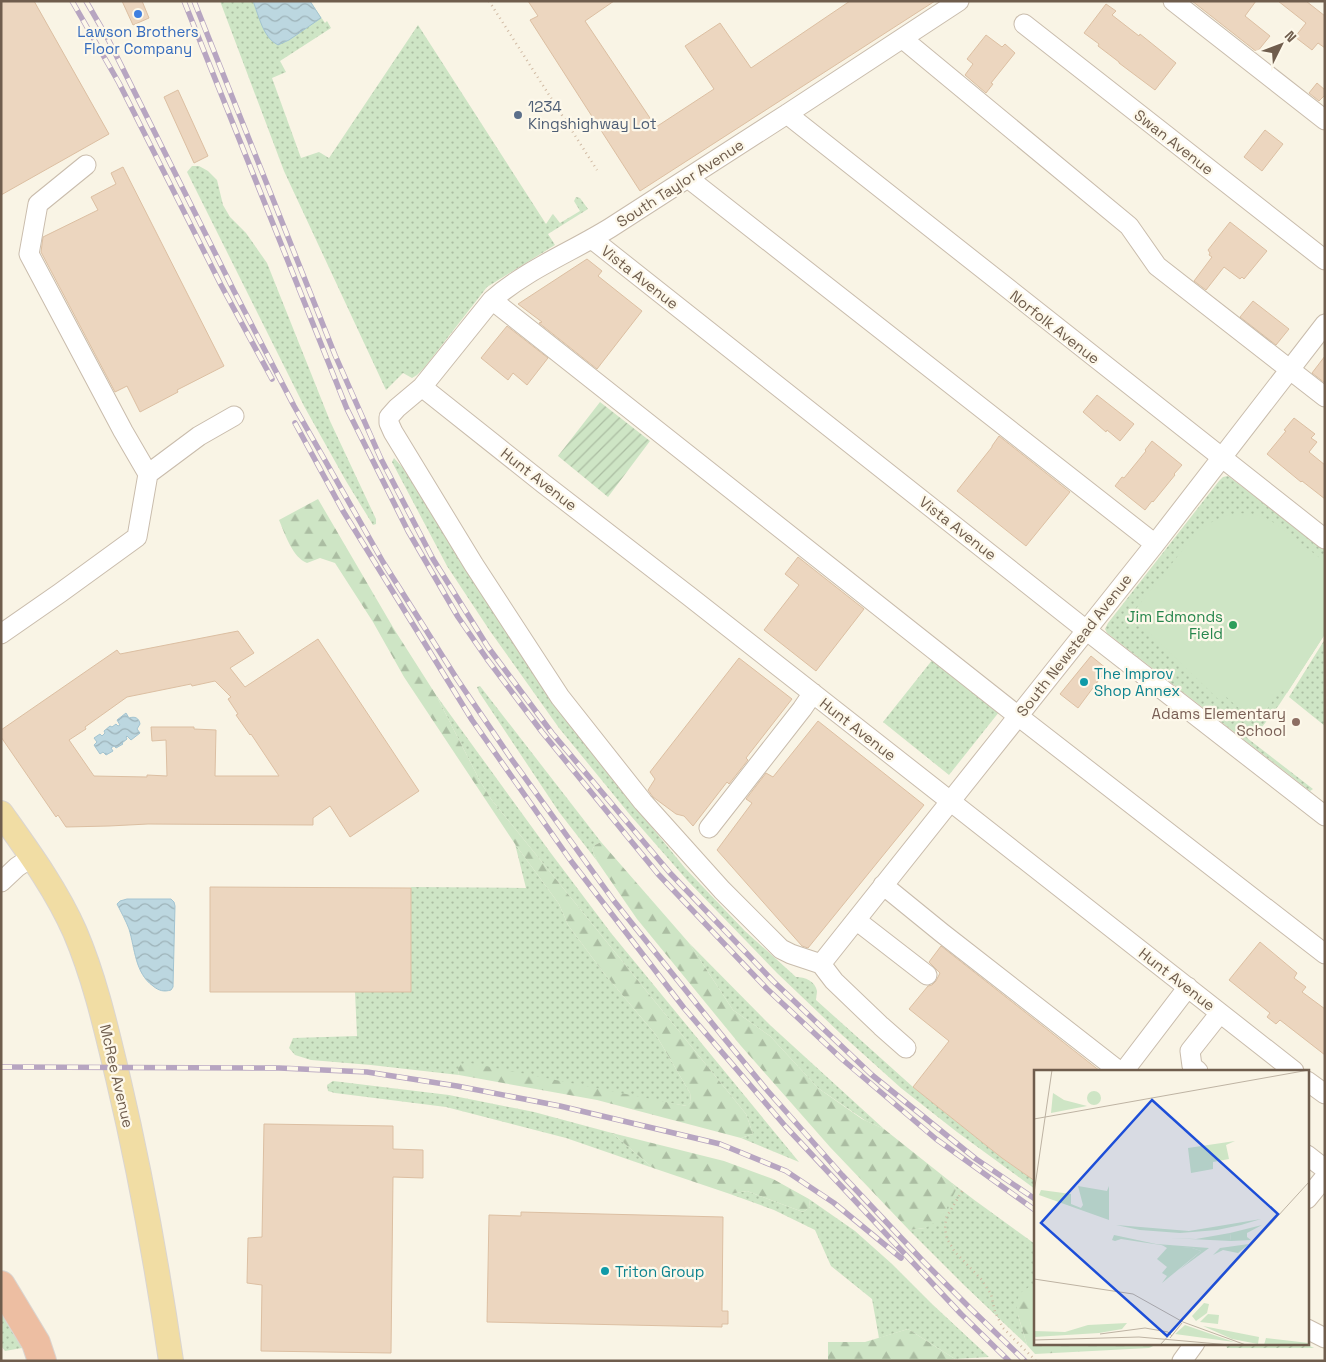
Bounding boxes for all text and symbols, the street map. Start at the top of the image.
marker: Lawson Brothers Floor Company [132,8,144,20]
north arrow [1256,20,1306,70]
place label: Lawson Brothers Floor Company [77,22,199,58]
text: N [1281,27,1300,46]
place label: 1234 Kingshighway Lot [528,97,657,133]
street label: Swan Avenue [1131,105,1218,179]
marker: 1234 Kingshighway Lot [512,109,524,121]
street label: South Taylor Avenue [613,135,747,231]
street label: Vista Avenue [598,241,683,313]
street label: Norfolk Avenue [1006,286,1104,368]
street label: Hunt Avenue [497,443,581,515]
street label: Vista Avenue [916,492,1001,564]
street label: South Newstead Avenue [1012,570,1136,720]
place label: Jim Edmonds Field [1127,607,1223,643]
marker: Jim Edmonds Field [1227,619,1239,631]
place label: The Improv Shop Annex [1094,664,1180,700]
marker: The Improv Shop Annex [1078,676,1090,688]
street label: Hunt Avenue [816,693,900,765]
place label: Adams Elementary School [1152,704,1286,740]
marker: Adams Elementary School [1290,716,1302,728]
street label: Hunt Avenue [1135,943,1219,1015]
street label: McRee Avenue [96,1022,138,1130]
inset map [1034,1070,1308,1344]
place label: Triton Group [615,1262,704,1281]
marker: Triton Group [599,1265,611,1277]

